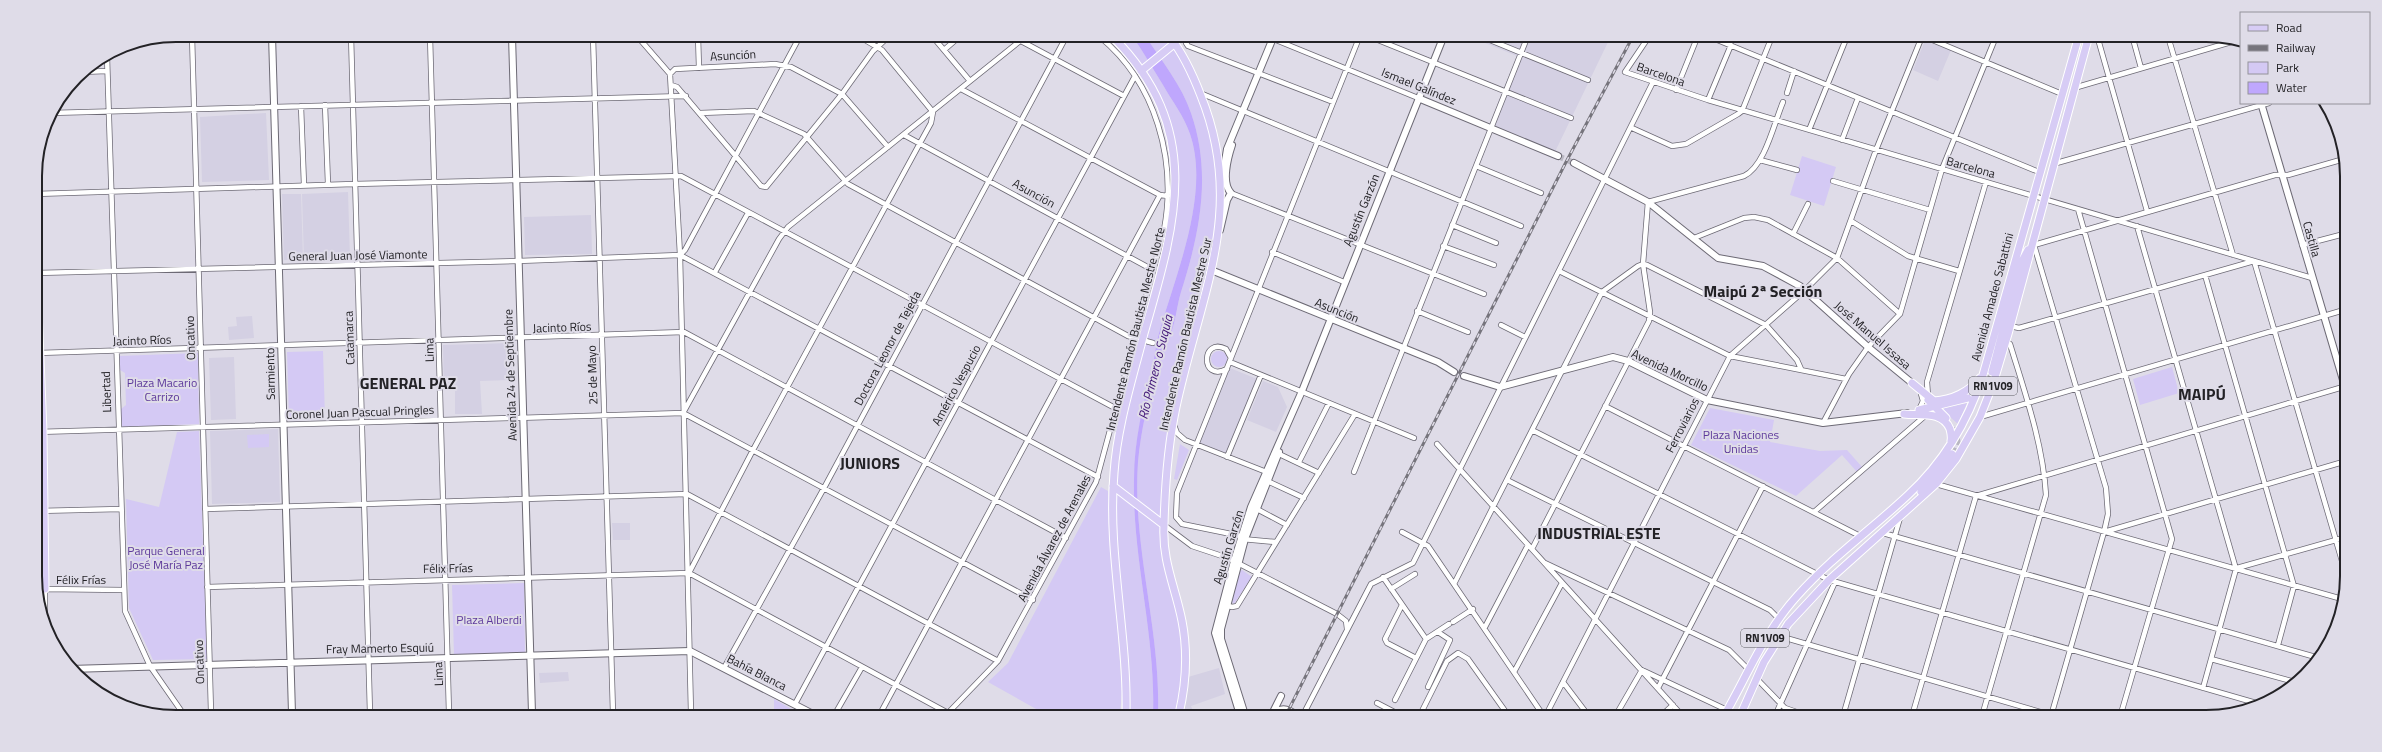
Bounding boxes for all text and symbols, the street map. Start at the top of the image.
legend [2240,12,2370,104]
text: Road [2276,18,2302,37]
text: Railway [2276,38,2316,57]
street label: Asunción [709,44,757,66]
street label: Barcelona [1634,57,1688,91]
text: Park [2276,58,2299,77]
street label: Ismael Galíndez [1379,62,1459,110]
text: Water [2276,78,2307,97]
street label: Barcelona [1944,151,1998,183]
street label: Agustín Garzón [1338,171,1384,249]
street label: Asunción [1009,173,1059,213]
street label: Castilla [2298,219,2326,259]
street label: Intendente Ramón Bautista Mestre Norte [1100,225,1170,433]
street label: Avenida Amadeo Sabattini [1966,231,2018,363]
street label: Intendente Ramón Bautista Mestre Sur [1154,236,1216,432]
street label: General Juan José Viamonte [288,244,428,266]
district label: Maipú 2ª Sección [1704,279,1822,303]
street label: Doctora Leonor de Tejeda [849,287,925,409]
street label: Asunción [1312,293,1362,327]
street label: José Manuel Issasa [1830,296,1916,374]
street label: Avenida 24 de Septiembre [498,309,522,441]
street label: Catamarca [339,311,359,365]
water label: Río Primero o Suquía [1132,311,1178,421]
street label: Oncativo [180,315,200,361]
street label: Jacinto Ríos [532,316,592,338]
street label: Jacinto Ríos [112,329,172,351]
street label: Lima [419,338,439,362]
street label: Américo Vespucio [927,341,985,429]
street label: Avenida Morcillo [1628,344,1712,396]
street label: 25 de Mayo [581,345,603,405]
street label: Sarmiento [260,348,280,400]
street label: Libertad [96,371,116,413]
district label: GENERAL PAZ [360,371,456,395]
park label: Plaza Macario Carrizo [127,373,197,406]
road number: RN1V09 [1969,377,2017,395]
district label: MAIPÚ [2178,382,2226,406]
street label: Ferroviarios [1660,394,1704,456]
street label: Coronel Juan Pascual Pringles [285,400,435,424]
park label: Plaza Naciones Unidas [1703,425,1780,458]
district label: JUNIORS [840,451,900,475]
street label: Avenida Álvarez de Arenales [1012,471,1096,605]
street label: Agustín Garzón [1208,507,1248,587]
district label: INDUSTRIAL ESTE [1537,521,1661,545]
park label: Parque General José María Paz [127,541,205,574]
street label: Félix Frías [423,558,474,578]
street label: Félix Frías [56,570,106,589]
park label: Plaza Alberdi [456,610,522,629]
road number: RN1V09 [1741,629,1789,647]
street label: Fray Mamerto Esquiú [326,638,434,658]
street label: Oncativo [189,639,209,685]
street label: Bahía Blanca [724,649,790,695]
street label: Lima [428,661,448,687]

